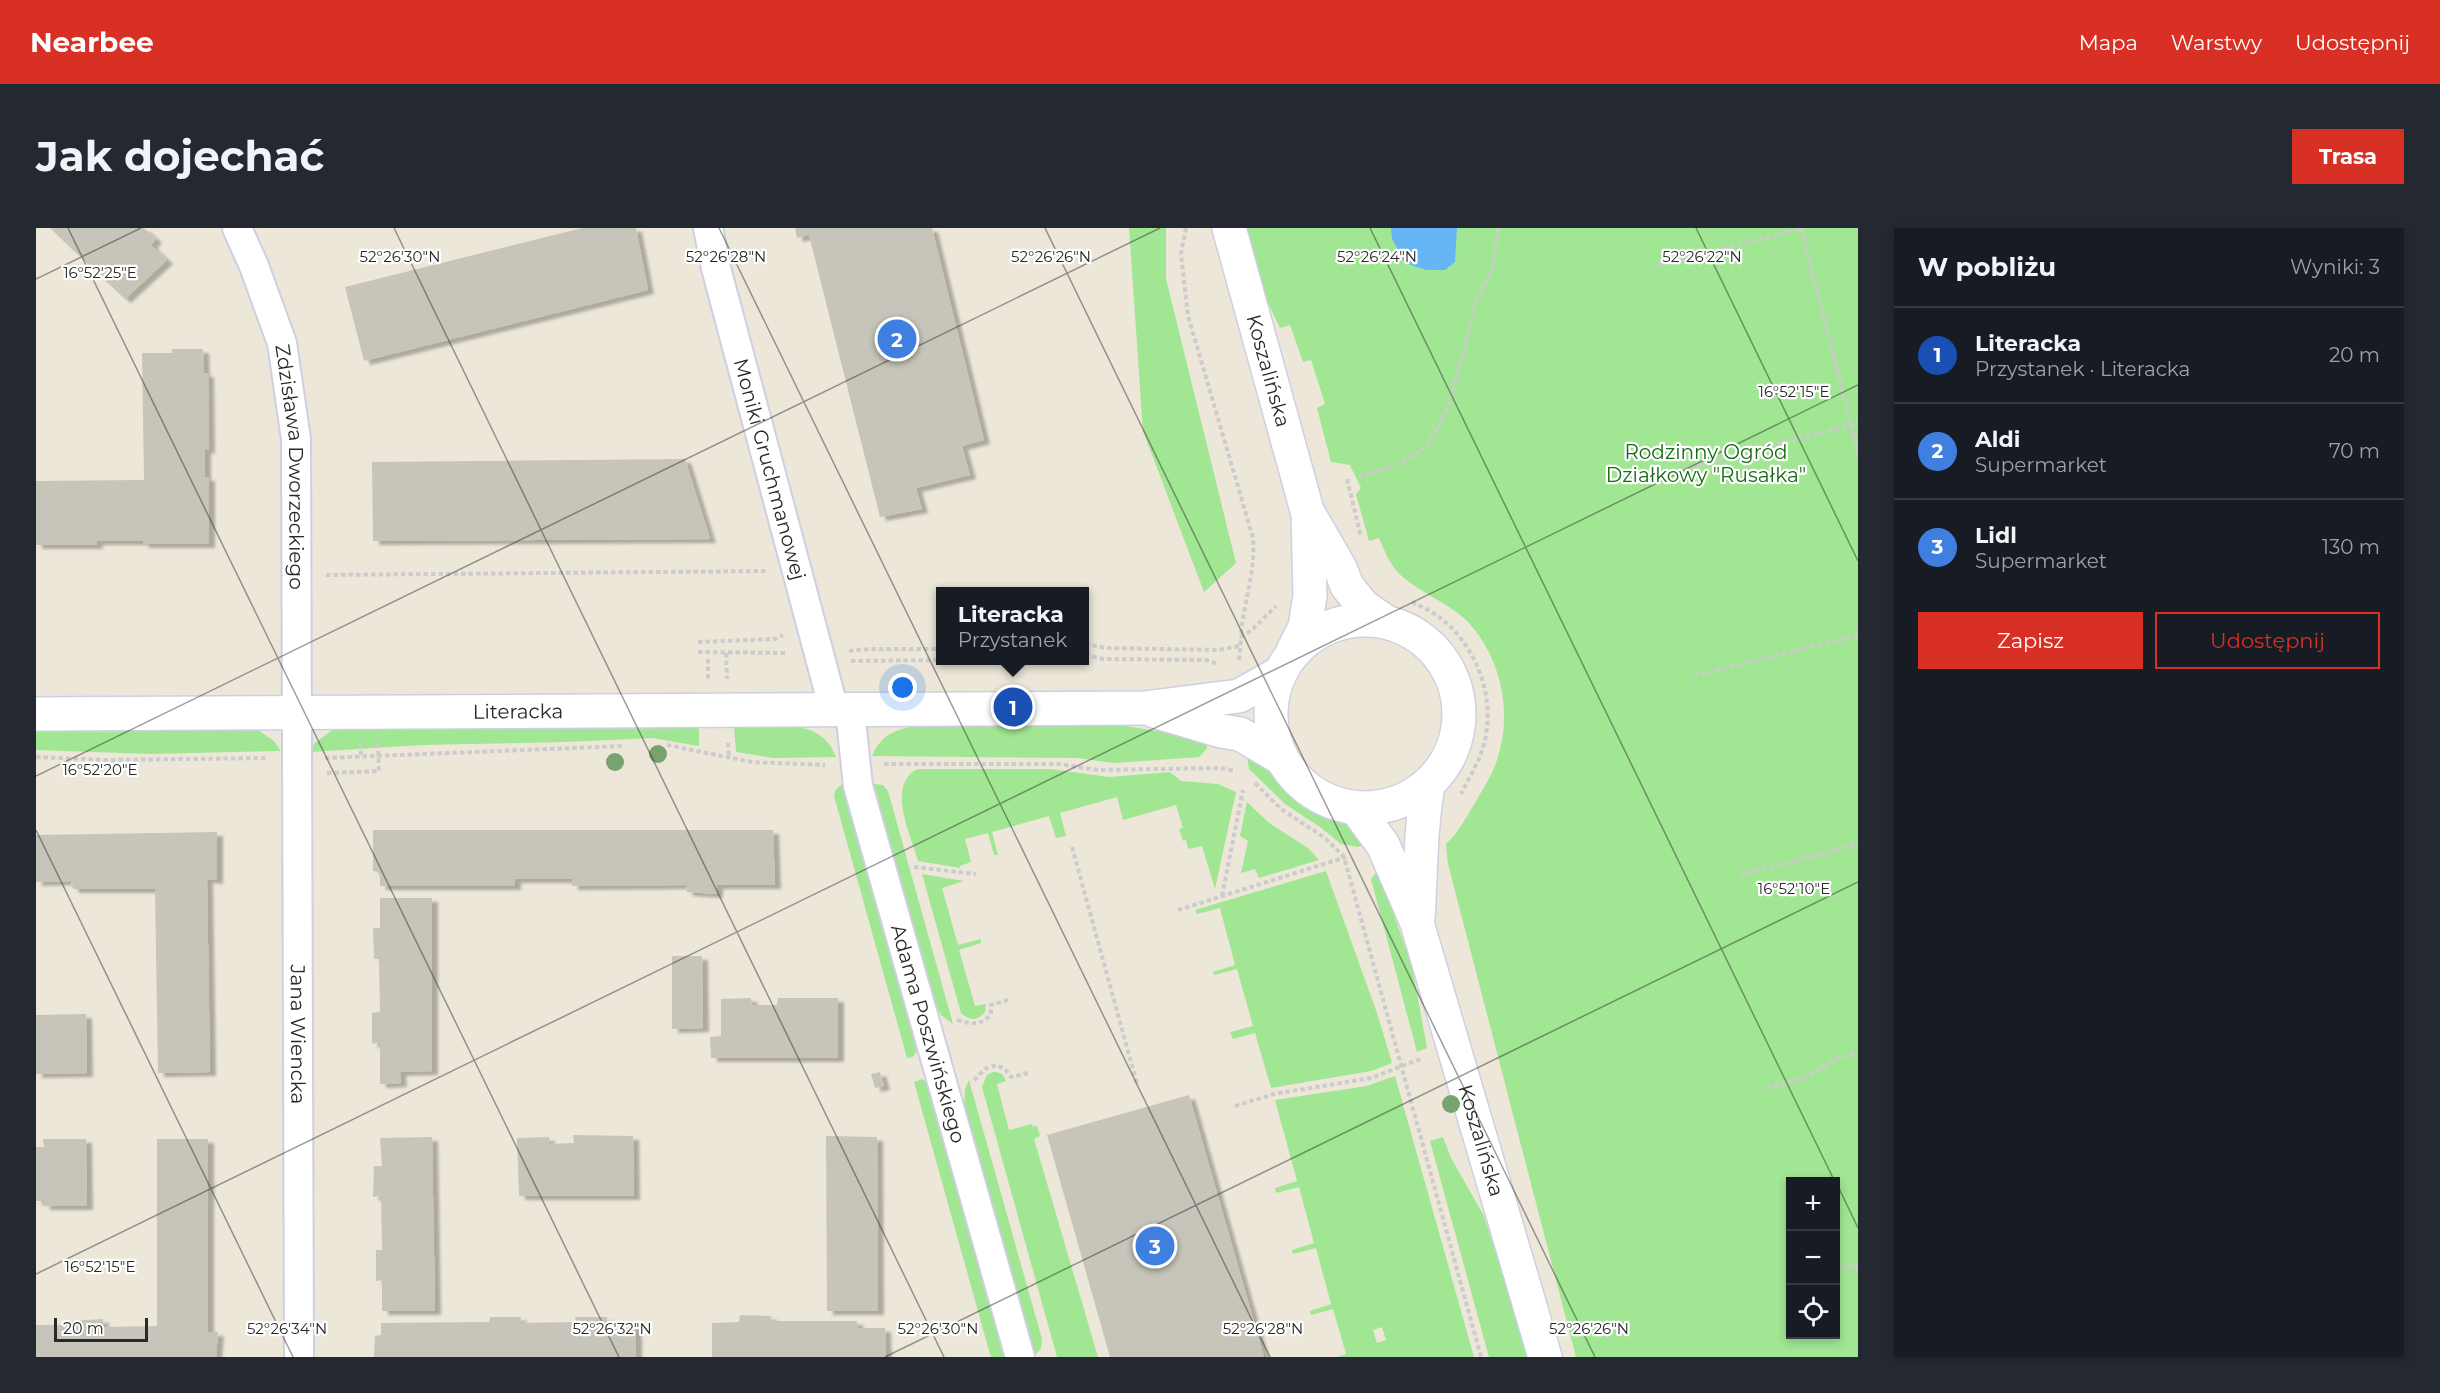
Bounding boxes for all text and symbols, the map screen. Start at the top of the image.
text: Nearbee [30,25,154,59]
text: Mapa [2079,30,2138,55]
text: Warstwy [2171,30,2262,55]
text: Udostępnij [2295,30,2410,55]
button: Trasa [2292,129,2404,184]
text: Jak dojechać [36,130,324,182]
text: 52°26'30"N [360,247,440,266]
text: 52°26'28"N [686,247,766,266]
text: 52°26'26"N [1011,247,1091,266]
text: 52°26'24"N [1337,247,1417,266]
text: 52°26'22"N [1662,247,1742,266]
text: W pobliżu [1918,251,2056,283]
text: Wyniki: 3 [2290,255,2380,279]
text: 16°52'25"E [63,263,137,282]
street label: Koszalińska [1241,312,1295,430]
pin: 2 [878,316,916,362]
text: Literacka [1975,330,2081,357]
street label: Zdzisława Dworzeckiego [270,342,308,590]
text: 1 [1934,343,1941,367]
text: 20 m [2329,343,2380,367]
street label: Moniki Gruchmanowej [729,356,811,583]
text: Przystanek · Literacka [1975,357,2190,381]
text: 16°52'15"E [1759,382,1829,401]
text: Aldi [1975,426,2020,453]
text: 2 [1932,439,1943,463]
text: 70 m [2329,439,2380,463]
park label: Rodzinny Ogród Działkowy "Rusałka" [1606,440,1806,487]
text: Supermarket [1975,453,2107,477]
text: Lidl [1975,522,2017,549]
text: 3 [1932,535,1943,559]
text: 130 m [2322,535,2380,559]
text: Supermarket [1975,549,2107,573]
popup [936,587,1089,665]
text: Literacka [958,601,1064,628]
button: Zapisz [1918,612,2143,669]
button: Udostępnij [2155,612,2380,669]
text: Przystanek [958,628,1067,652]
your location [888,673,917,702]
pin: 1 [994,684,1032,730]
street label: Literacka [473,699,563,724]
text: 16°52'20"E [62,760,138,779]
text: 16°52'10"E [1758,879,1830,898]
street label: Adama Poszwińskiego [886,922,971,1146]
street label: Jana Wiencka [286,963,310,1104]
street label: Koszalińska [1453,1082,1509,1199]
map controls [1786,1177,1840,1339]
button: + [1786,1177,1840,1231]
pin: 3 [1136,1224,1174,1268]
button: − [1786,1231,1840,1285]
text: 16°52'15"E [65,1257,135,1276]
button: locate [1786,1285,1840,1339]
scale bar [54,1315,148,1342]
text: 20 m [63,1319,104,1338]
text: 52°26'34"N [247,1319,327,1338]
text: 52°26'32"N [572,1319,652,1338]
text: 52°26'30"N [898,1319,978,1338]
text: 52°26'28"N [1223,1319,1303,1338]
text: 52°26'26"N [1549,1319,1629,1338]

